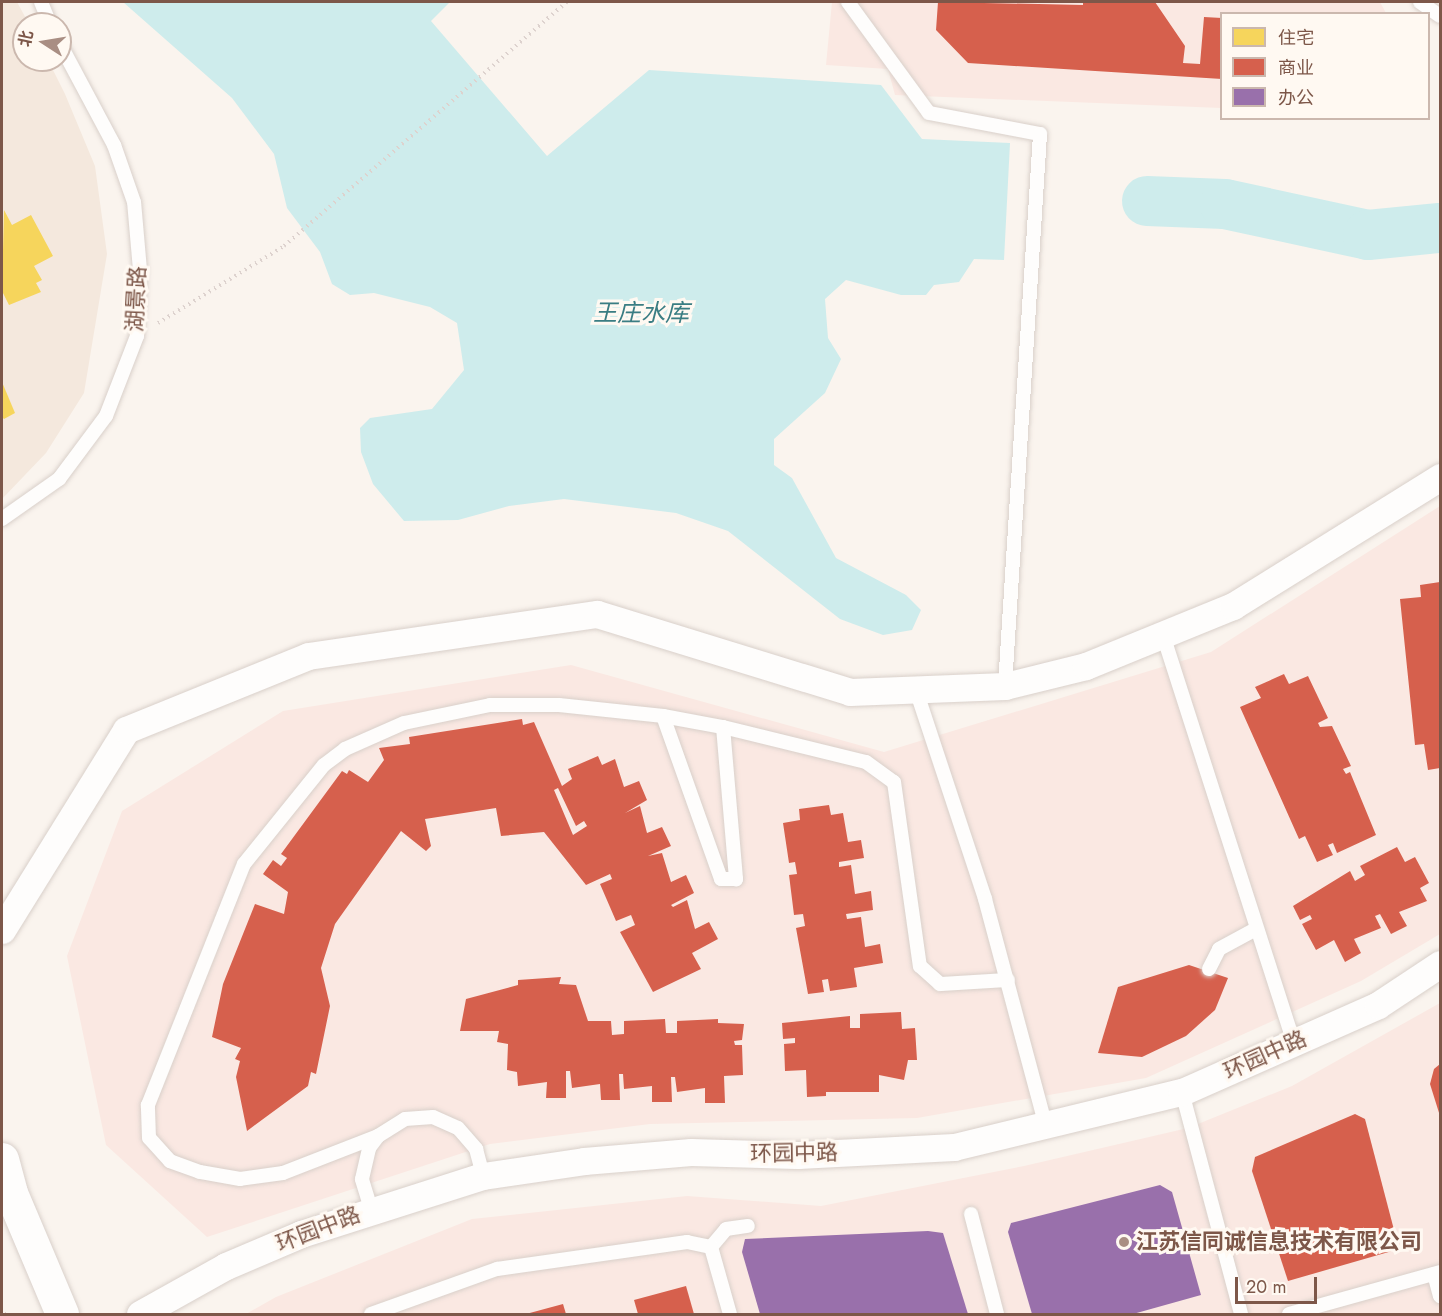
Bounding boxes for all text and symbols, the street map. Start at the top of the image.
north arrow [12,12,72,72]
legend [1220,12,1430,120]
text: 住宅 [1278,25,1314,51]
text: 北 [13,28,39,49]
text: 商业 [1278,55,1314,81]
text: 办公 [1278,85,1314,111]
street label: 湖景路 [121,265,151,333]
water label: 王庄水库 [593,299,689,327]
street label: 环园中路 [1219,1025,1311,1085]
street label: 环园中路 [750,1139,838,1167]
street label: 环园中路 [272,1201,364,1257]
place label: 江苏信同诚信息技术有限公司 [1136,1229,1422,1255]
marker: 江苏信同诚信息技术有限公司 [1117,1235,1131,1249]
scale bar [1238,1265,1320,1303]
text: 20 m [1246,1274,1286,1300]

